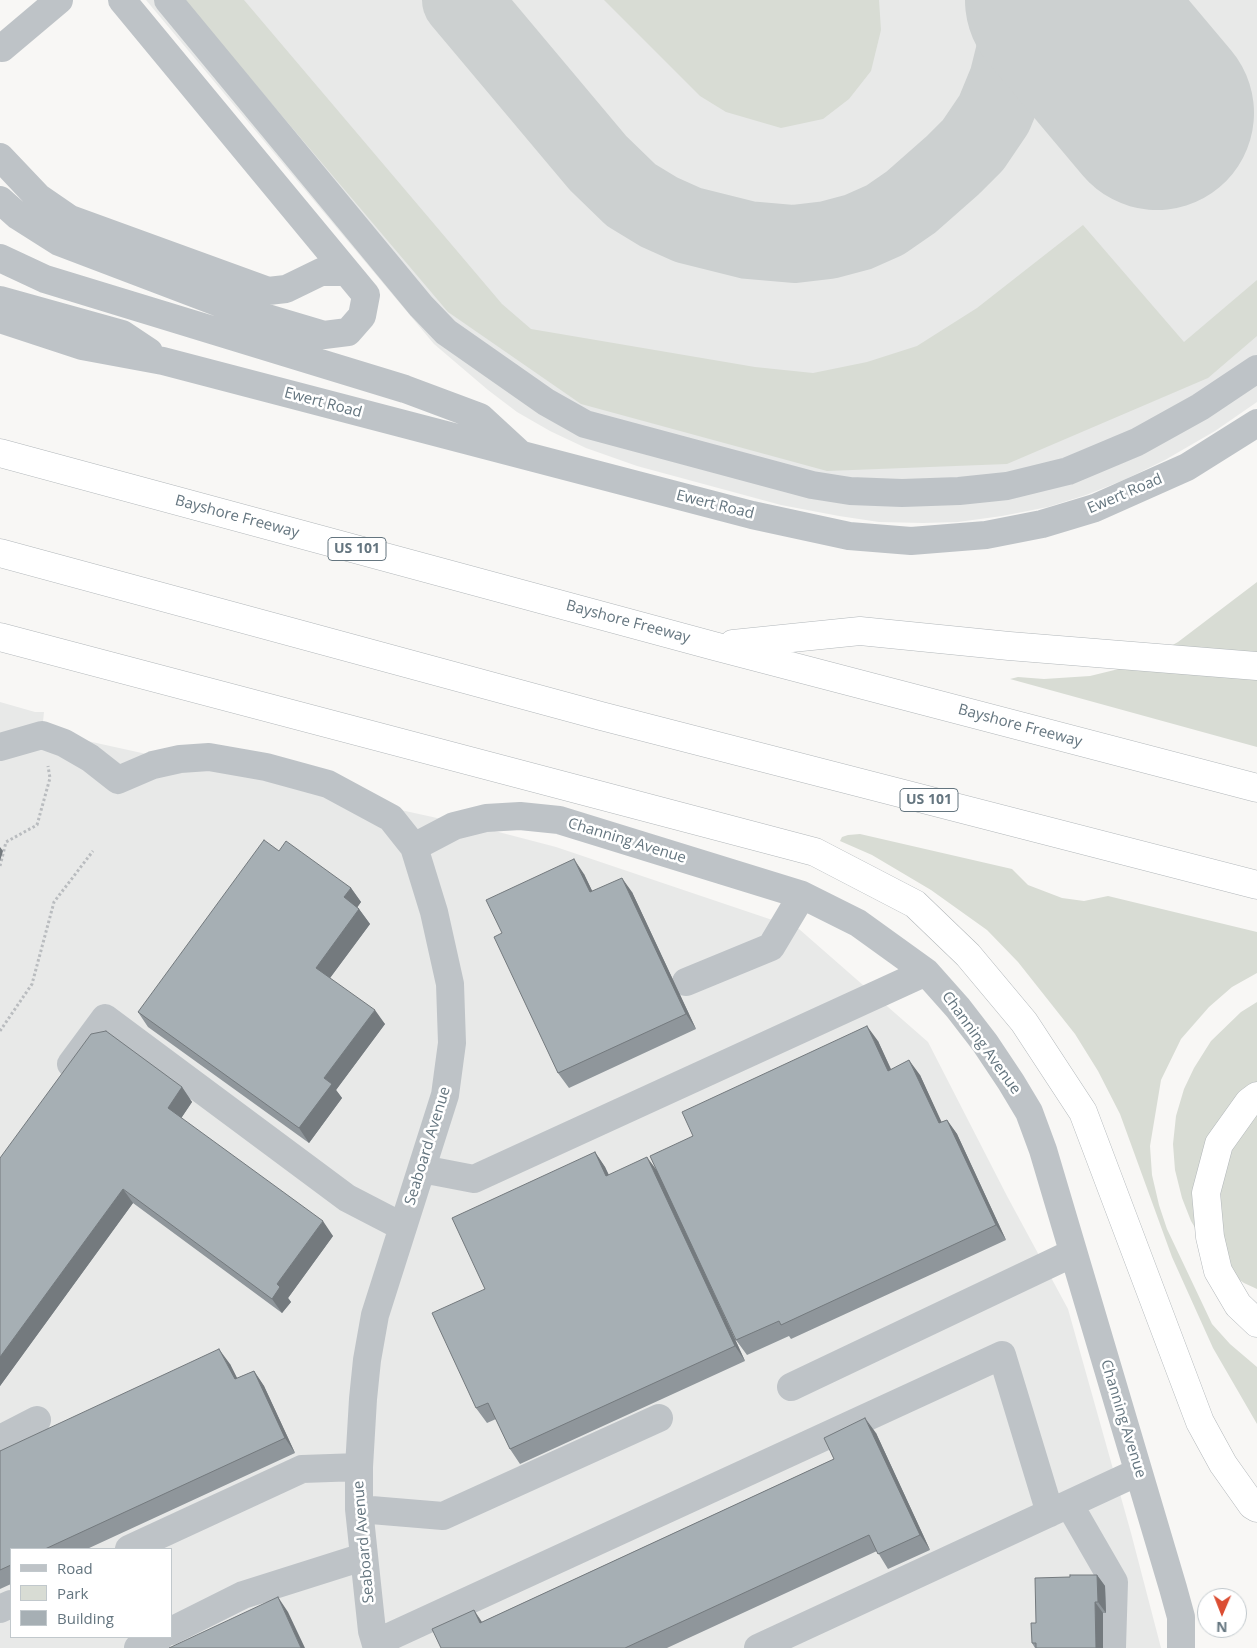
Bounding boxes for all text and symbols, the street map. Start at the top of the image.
street label: Ewert Road [282,384,364,422]
street label: Ewert Road [1085,470,1165,518]
street label: Ewert Road [674,487,756,523]
street label: Bayshore Freeway [173,492,301,542]
road number: US 101 [328,538,386,560]
street label: Bayshore Freeway [564,597,692,647]
street label: Bayshore Freeway [956,701,1084,751]
road number: US 101 [900,788,958,812]
street label: Channing Avenue [566,814,688,868]
street label: Channing Avenue [938,988,1024,1098]
street label: Seaboard Avenue [401,1085,455,1207]
street label: Channing Avenue [1096,1358,1150,1480]
street label: Seaboard Avenue [350,1480,378,1604]
legend [10,1548,172,1638]
text: Road [57,1558,93,1578]
text: Park [57,1583,88,1603]
north arrow [1197,1588,1247,1638]
text: Building [57,1608,114,1628]
text: N [1216,1618,1228,1637]

